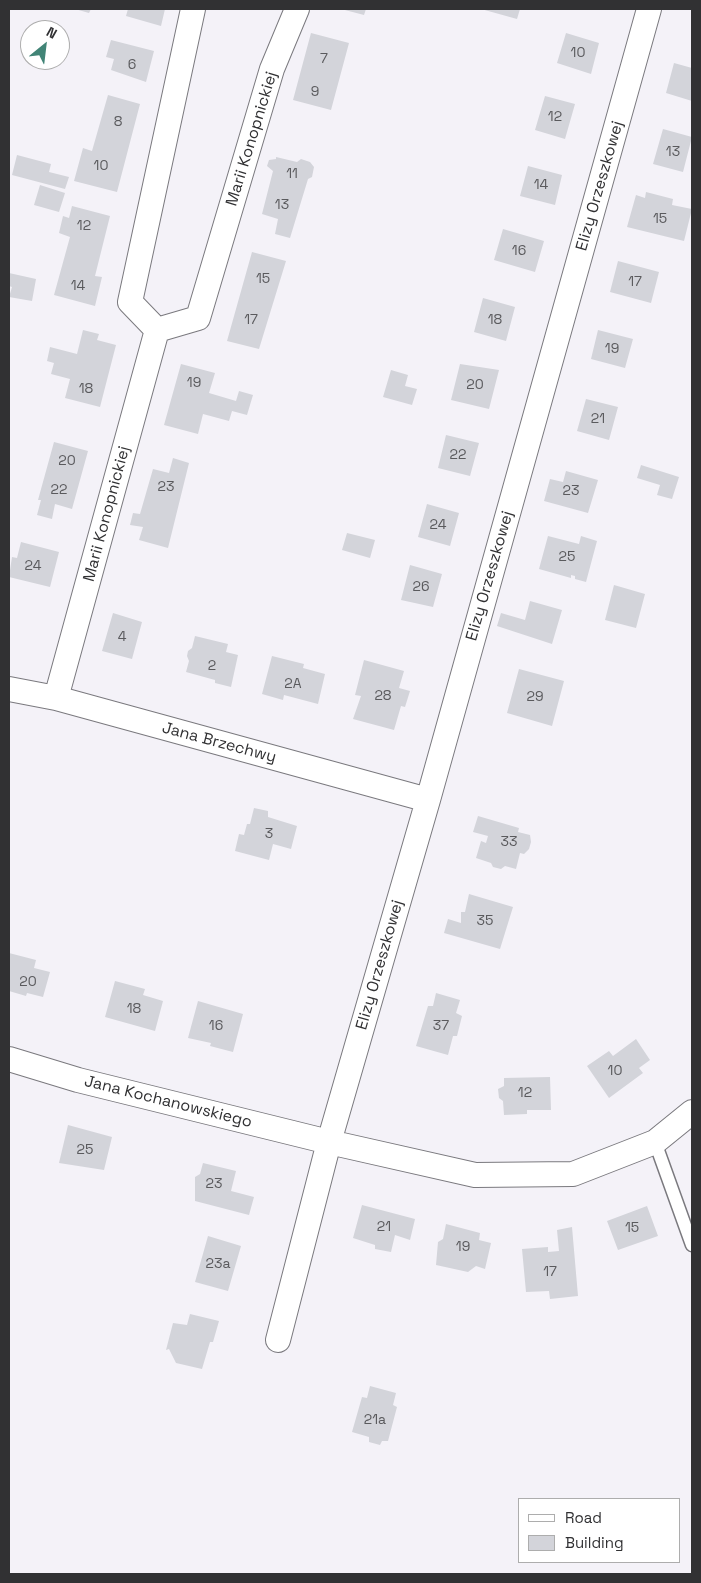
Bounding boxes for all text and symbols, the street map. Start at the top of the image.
north arrow [20,20,70,70]
text: N [43,23,60,43]
house number: 10 [571,45,585,61]
house number: 7 [320,51,328,67]
house number: 6 [128,57,136,73]
street label: Marii Konopnickiej [222,69,282,209]
house number: 9 [311,84,319,100]
house number: 12 [548,109,562,125]
house number: 8 [114,114,122,130]
street label: Elizy Orzeszkowej [572,119,628,253]
house number: 13 [666,144,680,160]
house number: 10 [94,158,108,174]
house number: 11 [286,166,298,182]
house number: 14 [534,177,548,193]
house number: 13 [275,197,289,213]
house number: 15 [653,211,667,227]
house number: 12 [77,218,91,234]
house number: 16 [512,243,526,259]
house number: 15 [256,271,270,287]
house number: 17 [628,274,642,290]
house number: 14 [71,278,85,294]
house number: 17 [244,312,258,328]
house number: 18 [488,312,502,328]
house number: 19 [605,341,619,357]
house number: 19 [187,375,201,391]
house number: 20 [466,377,484,393]
house number: 18 [79,381,93,397]
house number: 21 [591,411,605,427]
street label: Marii Konopnickiej [80,444,134,584]
house number: 22 [450,447,466,463]
house number: 20 [58,453,76,469]
house number: 23 [158,479,174,495]
house number: 22 [51,482,67,498]
house number: 23 [563,483,579,499]
street label: Elizy Orzeszkowej [462,509,518,643]
house number: 24 [430,517,446,533]
house number: 25 [559,549,575,565]
house number: 24 [25,558,41,574]
house number: 26 [412,579,430,595]
house number: 4 [118,629,126,645]
house number: 2 [208,658,216,674]
house number: 2A [284,676,302,692]
house number: 28 [374,688,392,704]
house number: 29 [527,689,543,705]
street label: Jana Brzechwy [160,719,278,767]
house number: 3 [265,826,273,842]
house number: 33 [501,834,517,850]
street label: Elizy Orzeszkowej [352,898,408,1032]
house number: 35 [477,913,493,929]
house number: 20 [19,974,37,990]
house number: 18 [127,1001,141,1017]
house number: 16 [209,1018,223,1034]
house number: 37 [433,1018,449,1034]
house number: 10 [608,1063,622,1079]
street label: Jana Kochanowskiego [82,1072,254,1132]
house number: 12 [518,1085,532,1101]
house number: 25 [77,1142,93,1158]
house number: 23 [206,1176,222,1192]
house number: 21 [377,1219,391,1235]
house number: 15 [625,1220,639,1236]
house number: 19 [456,1239,470,1255]
house number: 23a [206,1256,230,1272]
house number: 17 [543,1264,557,1280]
house number: 21a [364,1412,386,1428]
legend [518,1498,681,1563]
text: Road [565,1508,602,1527]
text: Building [565,1533,624,1552]

